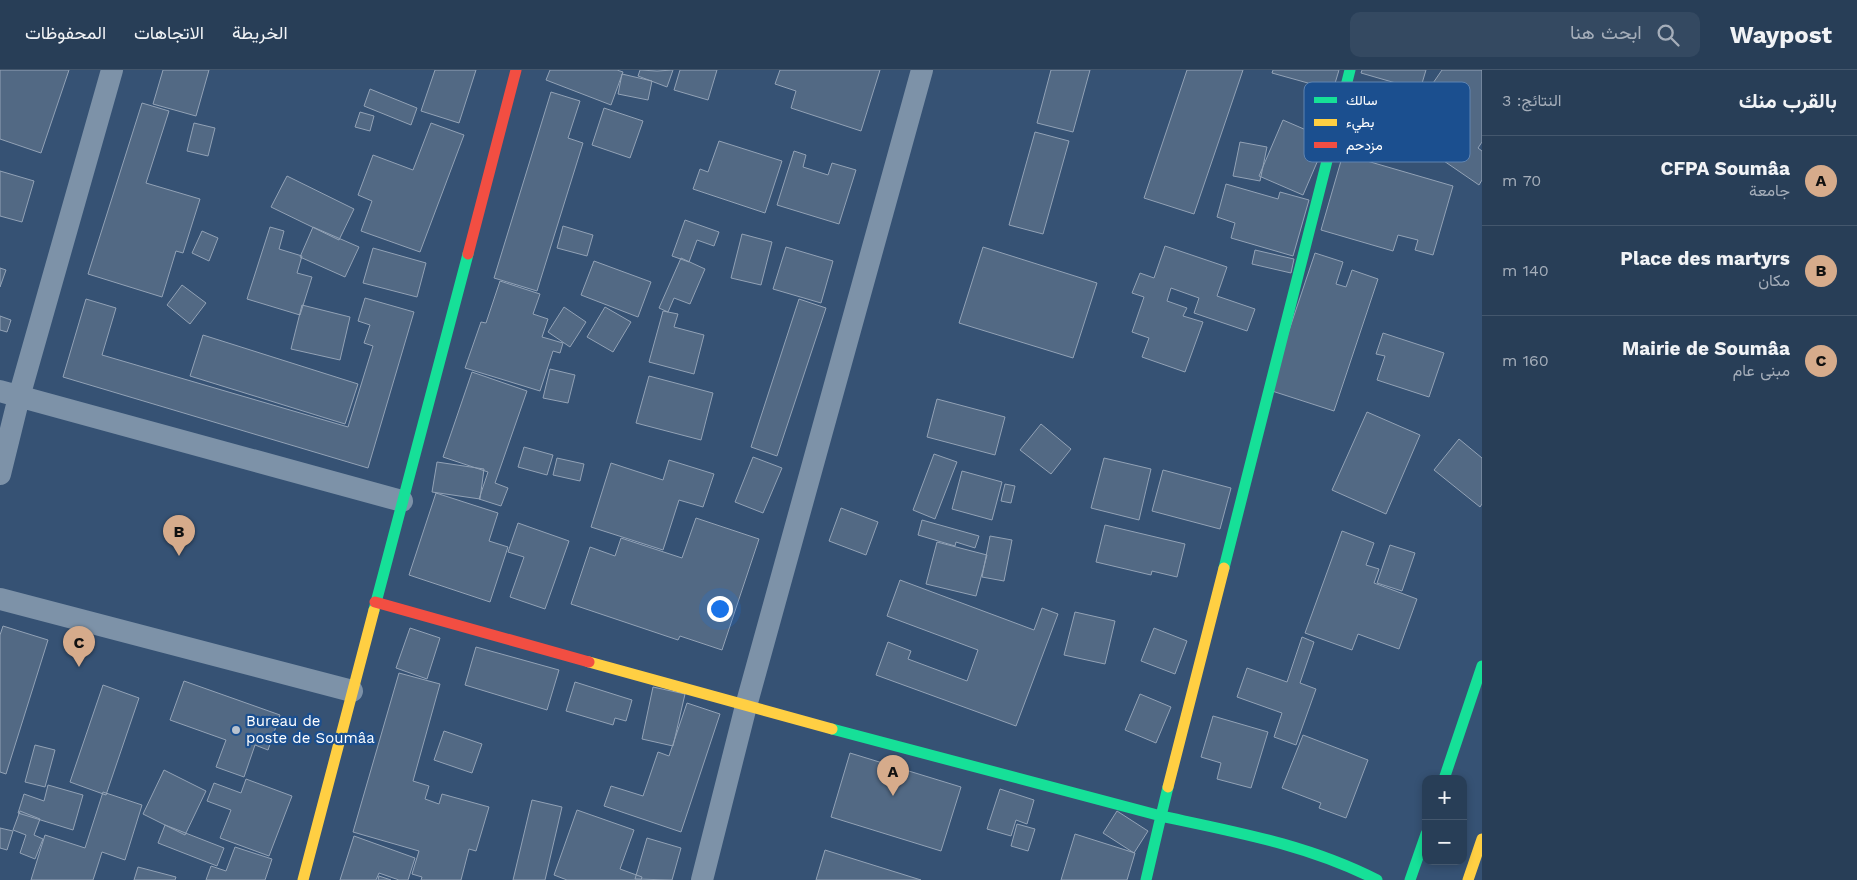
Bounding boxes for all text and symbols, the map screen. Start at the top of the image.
search box [1350,12,1700,57]
text: ابحث هنا [1570,21,1642,44]
icon: search [1654,21,1682,49]
text: Waypost [1730,21,1832,49]
text: المحفوظات [25,22,106,43]
text: الاتجاهات [134,22,204,43]
text: الخريطة [232,22,288,43]
legend [1304,82,1470,162]
text: بالقرب منك [1739,88,1837,113]
text: النتائج: 3 [1502,91,1561,110]
text: سالك [1346,92,1377,108]
text: بطيء [1346,114,1374,134]
text: مزدحم [1346,137,1383,154]
text: CFPA Soumâa [1661,157,1790,180]
text: 70 m [1502,171,1541,190]
text: A [1816,171,1826,190]
text: جامعة [1749,181,1790,200]
text: Place des martyrs [1620,247,1790,270]
text: 140 m [1502,261,1549,280]
text: B [1816,261,1826,280]
text: مكان [1758,271,1790,290]
text: Mairie de Soumâa [1622,337,1790,360]
text: 160 m [1502,351,1549,370]
text: C [1816,351,1826,370]
text: مبنى عام [1733,361,1790,380]
pin: B [163,515,195,556]
your location [707,596,733,622]
pin: C [63,626,95,667]
place label: Bureau de poste de Soumâa [246,712,375,747]
marker: Bureau de poste de Soumâa [230,724,242,736]
pin: A [877,755,909,796]
map controls [1422,775,1467,865]
button: + [1422,775,1467,820]
button: − [1422,820,1467,865]

